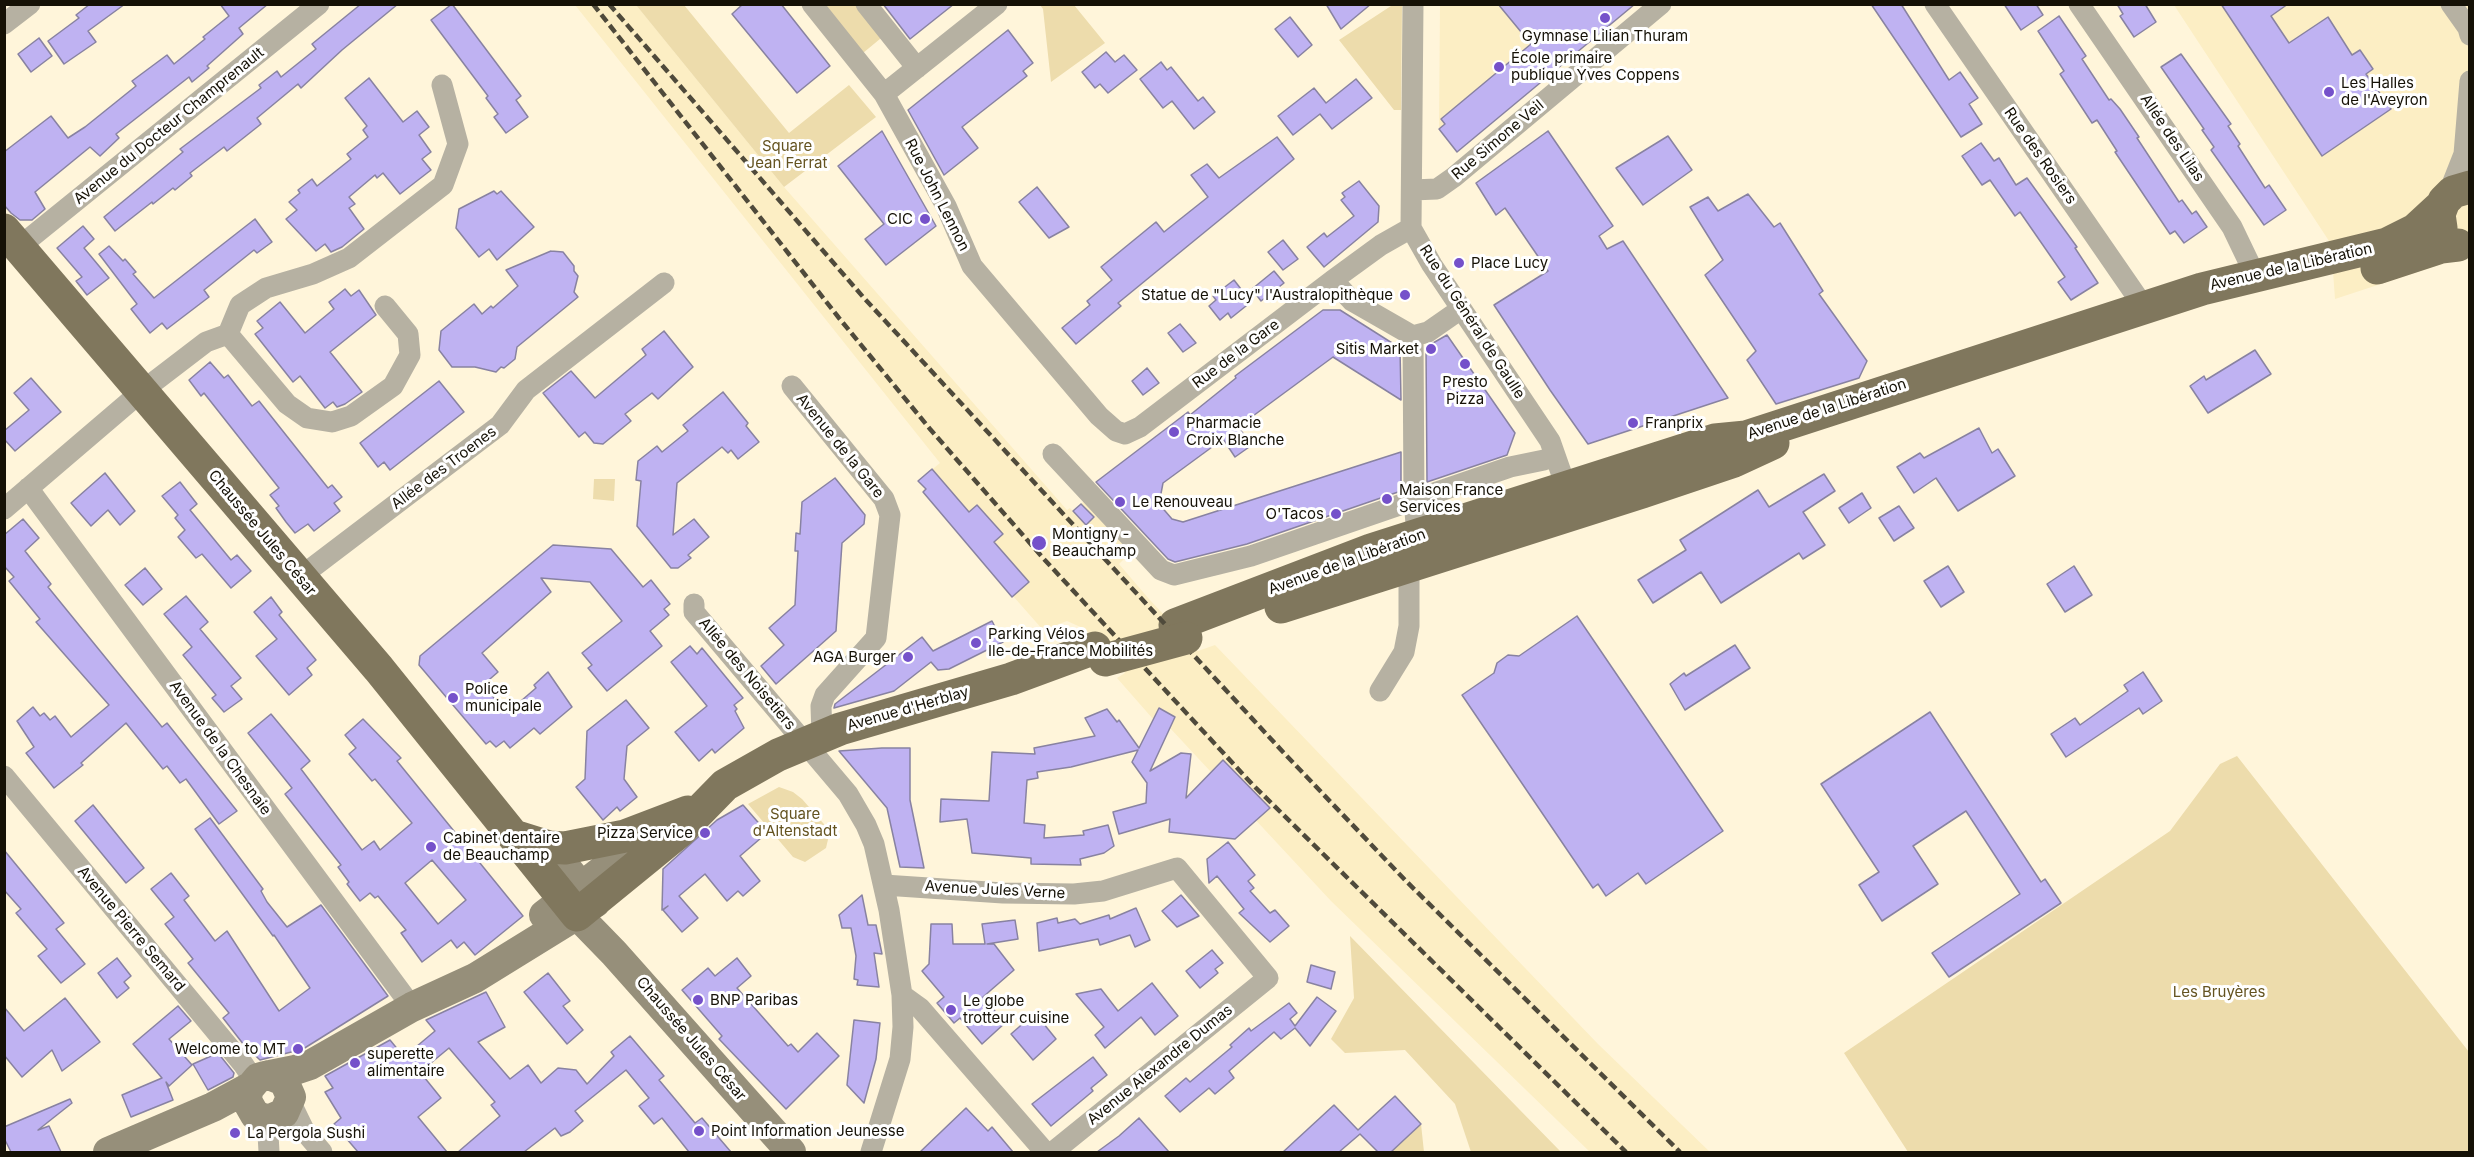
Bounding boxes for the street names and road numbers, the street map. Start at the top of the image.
street label: Avenue du Docteur Champrenault [70,44,268,208]
street label: Allée des Lilas [2136,91,2208,185]
street label: Rue Simone Veil [1448,96,1548,184]
street label: Rue des Rosiers [2000,104,2080,208]
street label: Rue John Lennon [901,136,973,254]
street label: Avenue de la Libération [2208,240,2374,294]
street label: Rue du Général de Gaulle [1415,242,1529,402]
street label: Rue de la Gare [1189,316,1283,392]
street label: Avenue de la Libération [1745,375,1909,443]
street label: Avenue de la Gare [792,390,888,502]
street label: Allée des Troenes [388,423,500,513]
street label: Chaussée Jules César [204,467,320,599]
street label: Avenue de la Libération [1266,525,1428,599]
street label: Allée des Noisetiers [695,614,799,734]
street label: Avenue de la Chesnaie [165,677,275,819]
street label: Avenue d'Herblay [845,683,971,735]
street label: Avenue Pierre Semard [73,863,189,995]
street label: Avenue Jules Verne [924,877,1066,903]
street label: Chaussée Jules César [632,973,750,1105]
street label: Avenue Alexandre Dumas [1084,1001,1236,1129]

